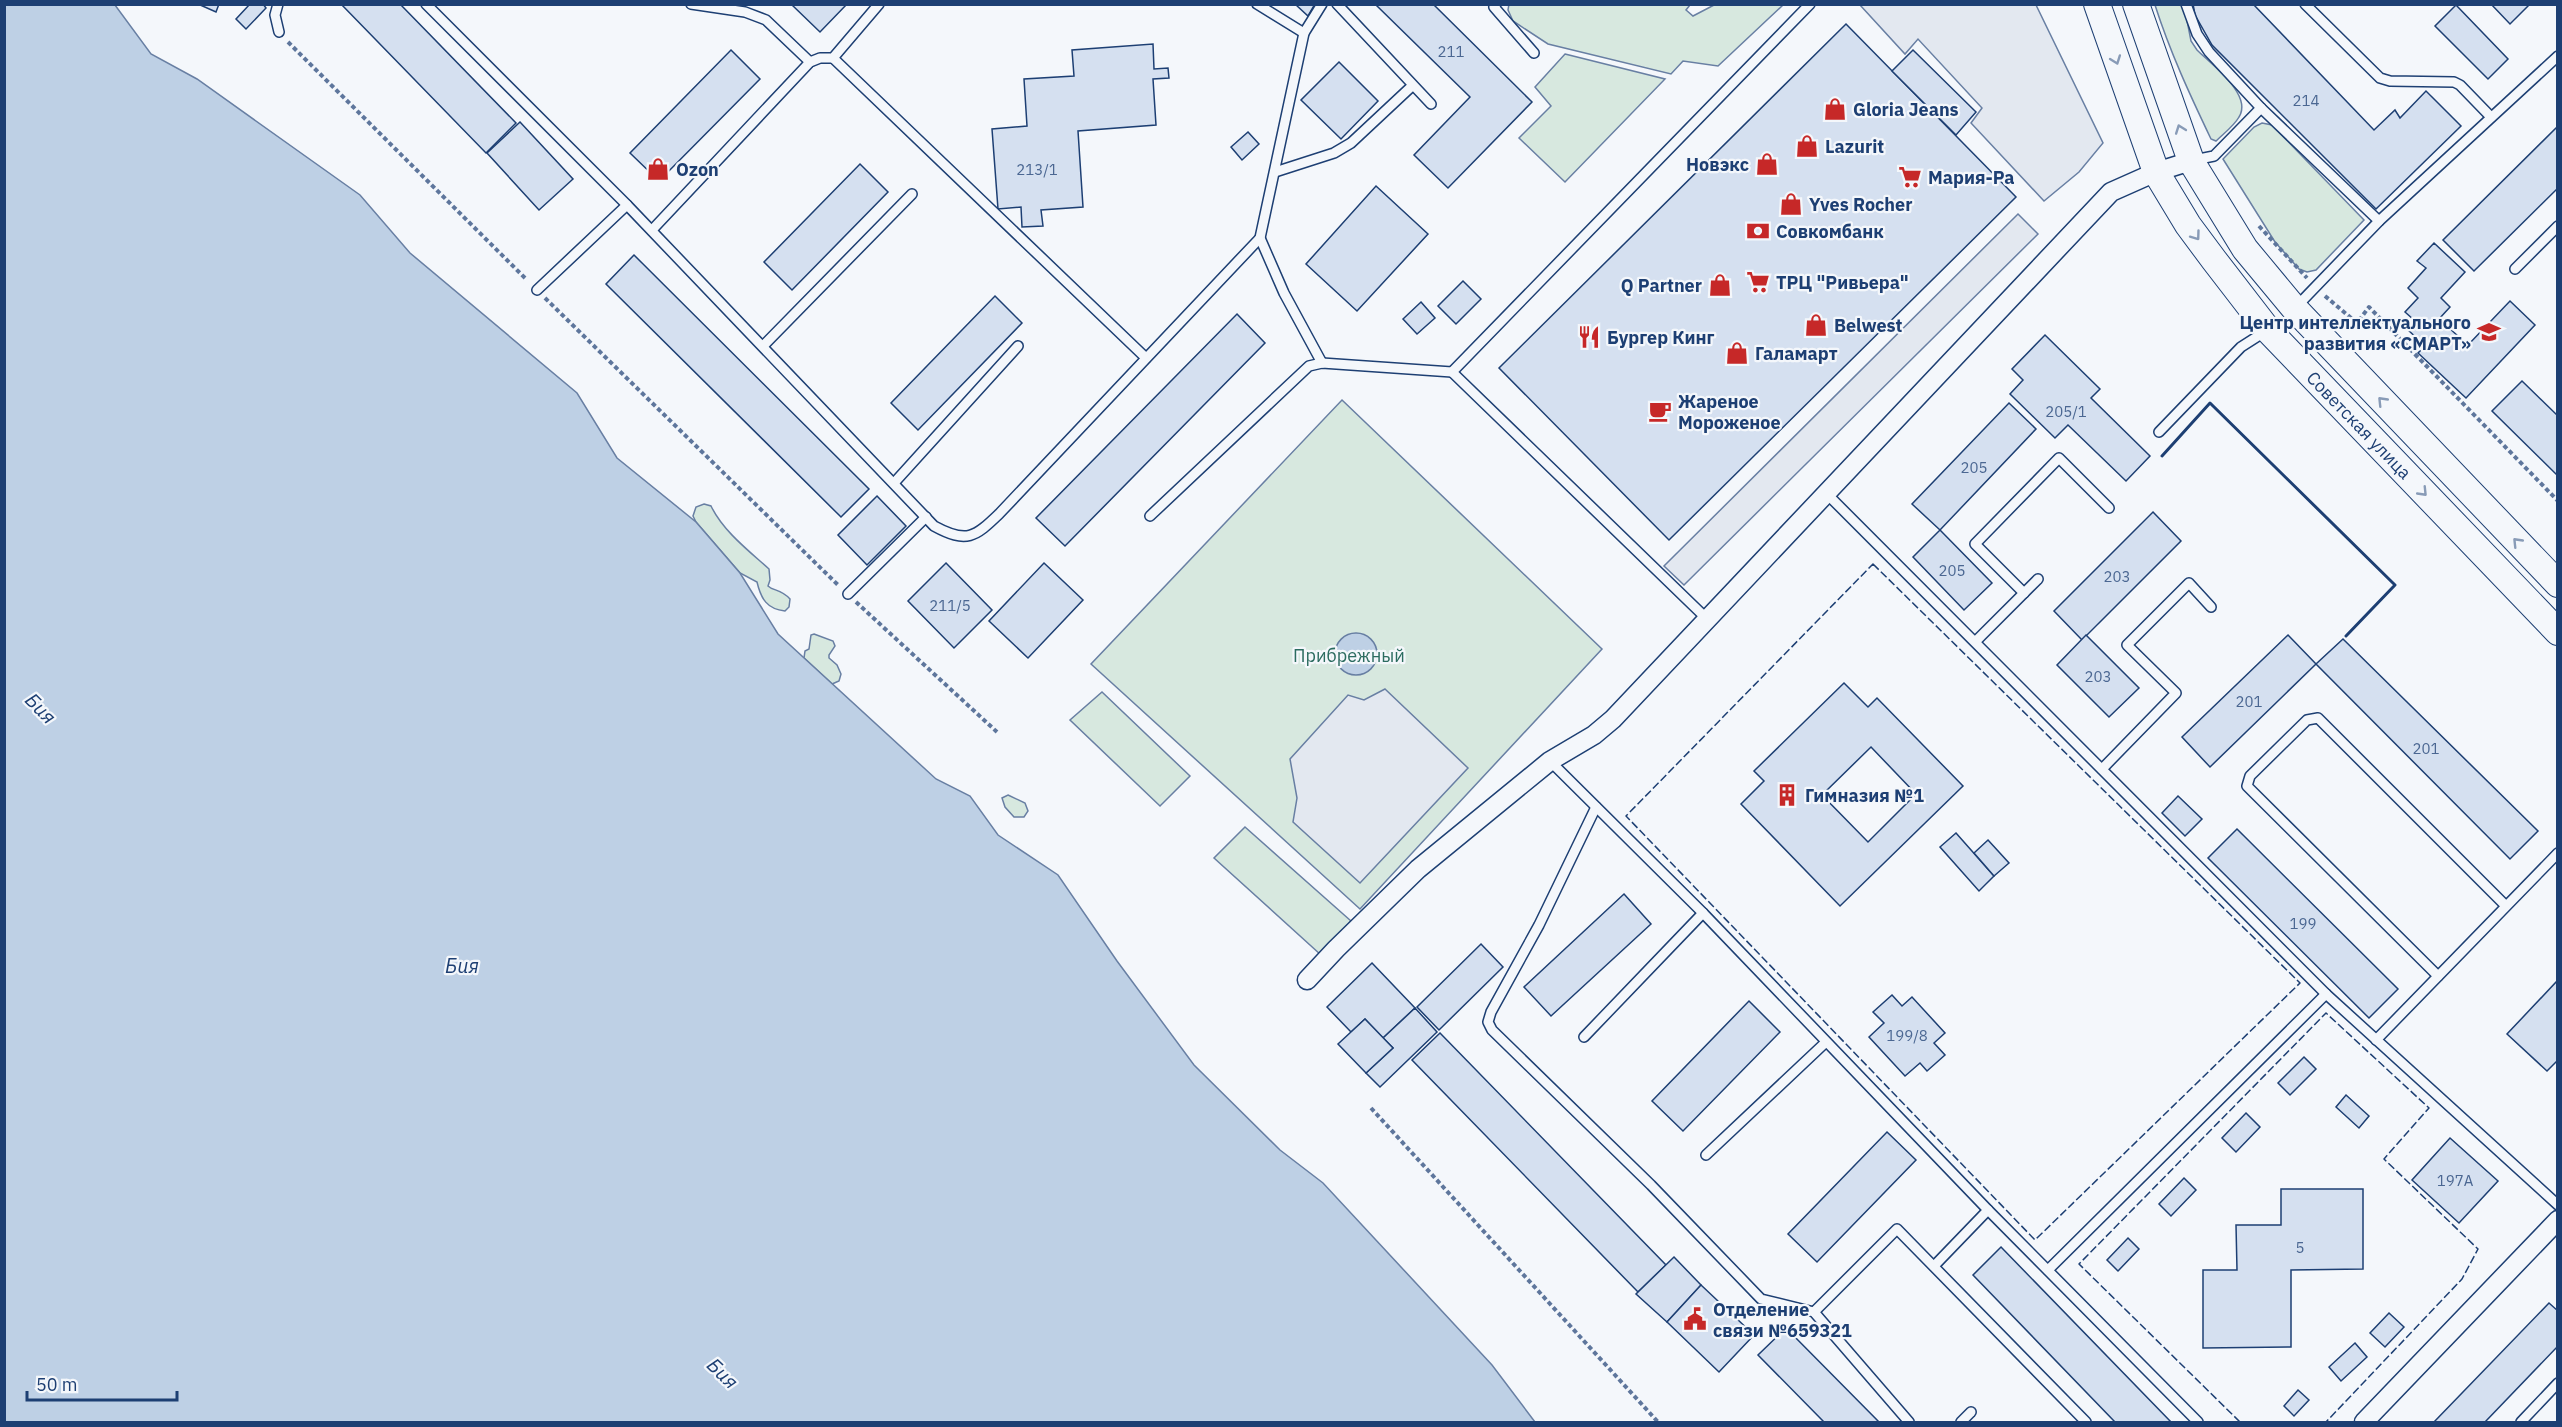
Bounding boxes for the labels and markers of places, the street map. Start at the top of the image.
shop icon: Gloria Jeans [1822,96,1848,122]
place label: Gloria Jeans [1853,98,1959,121]
shop icon: Lazurit [1794,133,1820,159]
place label: Lazurit [1825,135,1884,158]
shop icon: Новэкс [1754,151,1780,177]
place label: Новэкс [1686,153,1749,176]
shop icon: Ozon [645,156,671,182]
place label: Ozon [676,158,719,181]
supermarket icon: Мария-Ра [1897,164,1923,190]
place label: Мария-Ра [1928,166,2015,189]
shop icon: Yves Rocher [1778,191,1804,217]
place label: Yves Rocher [1809,193,1912,216]
bank icon: Совкомбанк [1745,218,1771,244]
place label: Совкомбанк [1776,220,1884,243]
supermarket icon: ТРЦ "Ривьера" [1745,269,1771,295]
place label: ТРЦ "Ривьера" [1776,271,1909,294]
shop icon: Q Partner [1707,272,1733,298]
place label: Q Partner [1621,274,1702,297]
place label: Центр интеллектуального развития «СМАРТ» [2239,311,2471,355]
shop icon: Belwest [1803,312,1829,338]
place label: Belwest [1834,314,1903,337]
school or university icon: Центр интеллектуального развития «СМАРТ» [2476,319,2502,345]
restaurant icon: Бургер Кинг [1576,324,1602,350]
place label: Бургер Кинг [1607,326,1715,349]
shop icon: Галамарт [1724,340,1750,366]
place label: Галамарт [1755,342,1838,365]
place label: Жареное Мороженое [1678,390,1781,434]
cafe icon: Жареное Мороженое [1647,398,1673,424]
building icon: Гимназия №1 [1774,782,1800,808]
place label: Гимназия №1 [1805,784,1924,807]
place label: Отделение связи №659321 [1713,1298,1852,1342]
public building icon: Отделение связи №659321 [1682,1306,1708,1332]

